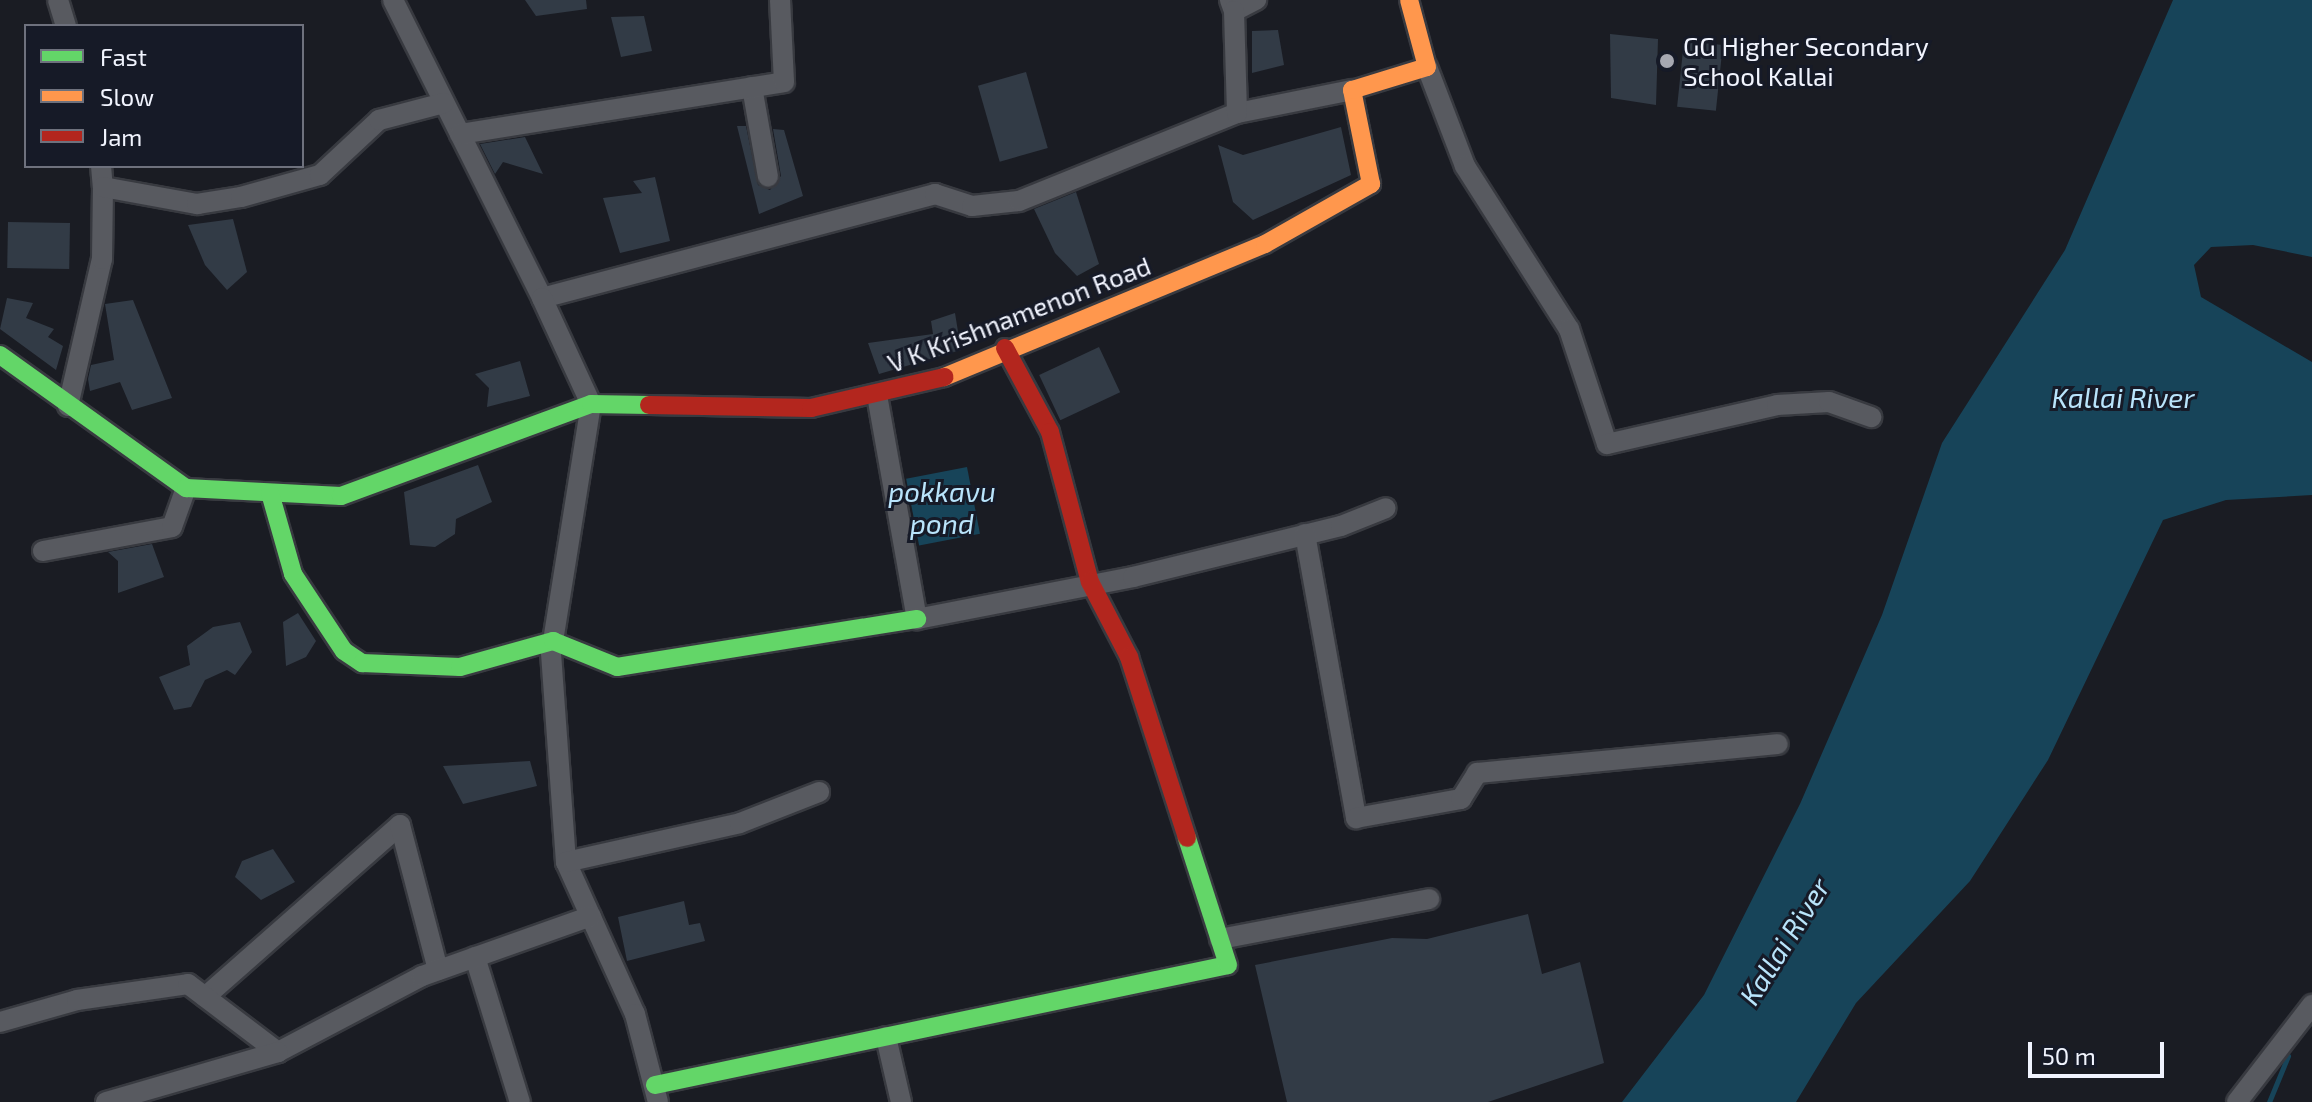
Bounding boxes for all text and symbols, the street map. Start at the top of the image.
legend [24,24,304,168]
place label: GG Higher Secondary School Kallai [1683,30,1929,92]
text: Fast [100,42,147,71]
marker: GG Higher Secondary School Kallai [1658,52,1676,70]
text: Slow [100,82,154,111]
text: Jam [100,122,142,151]
street label: V K Krishnamenon Road [883,249,1155,379]
water label: Kallai River [2051,380,2195,414]
water label: pokkavu pond [888,474,996,540]
water label: Kallai River [1732,871,1836,1011]
scale bar [2032,1026,2168,1076]
text: 50 m [2042,1041,2096,1070]

